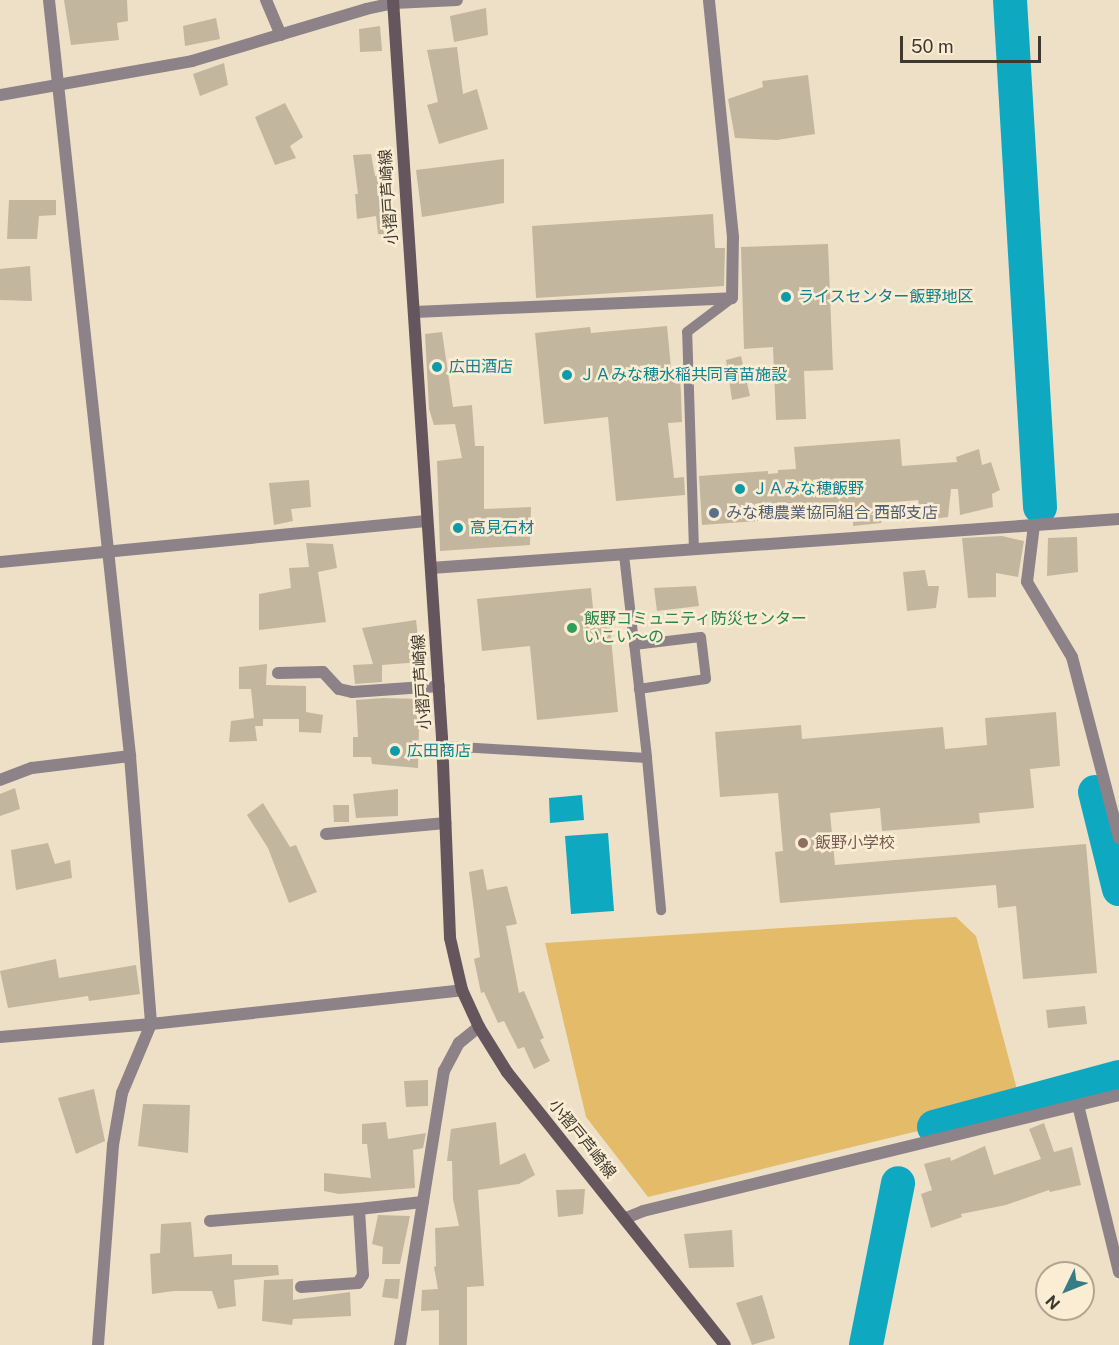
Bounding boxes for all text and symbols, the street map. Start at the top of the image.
scale bar [903,24,1044,62]
text: 50 m [911,36,954,57]
street label: 小摺戸芦崎線 [376,148,402,246]
place label: ライスセンター飯野地区 [798,287,974,307]
marker: ライスセンター飯野地区 [779,290,793,304]
place label: 広田酒店 [449,357,513,377]
marker: 広田酒店 [430,360,444,374]
place label: ＪＡみな穂水稲共同育苗施設 [579,365,787,385]
marker: ＪＡみな穂水稲共同育苗施設 [560,368,574,382]
place label: ＪＡみな穂飯野 [752,479,864,499]
marker: ＪＡみな穂飯野 [733,482,747,496]
place label: みな穂農業協同組合 西部支店 [726,503,938,523]
marker: みな穂農業協同組合 西部支店 [707,506,721,520]
place label: 高見石材 [470,518,534,538]
marker: 高見石材 [451,521,465,535]
place label: 飯野コミュニティ防災センター いこい～の [584,609,808,647]
marker: 飯野コミュニティ防災センター いこい～の [565,621,579,635]
street label: 小摺戸芦崎線 [409,633,435,731]
place label: 広田商店 [407,741,471,761]
marker: 広田商店 [388,744,402,758]
place label: 飯野小学校 [815,833,895,853]
marker: 飯野小学校 [796,836,810,850]
street label: 小摺戸芦崎線 [544,1096,620,1182]
north arrow [1035,1261,1095,1321]
text: N [1042,1291,1064,1313]

